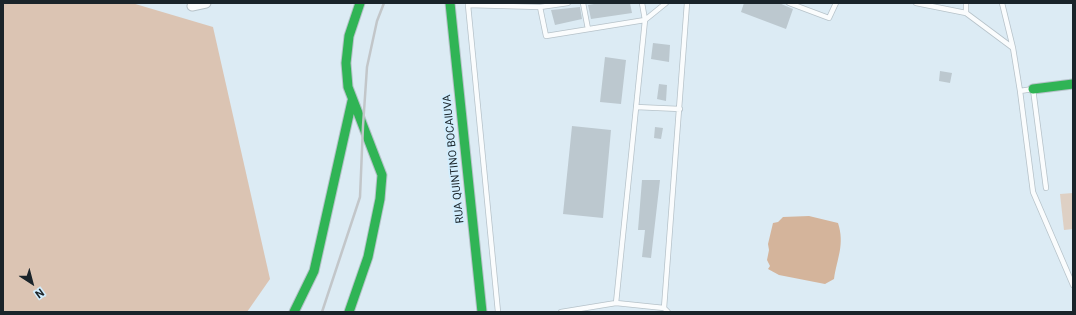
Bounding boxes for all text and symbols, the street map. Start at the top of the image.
street label: RUA QUINTINO BOCAIUVA [441,94,467,224]
north arrow [12,263,52,303]
text: N [32,286,46,301]

